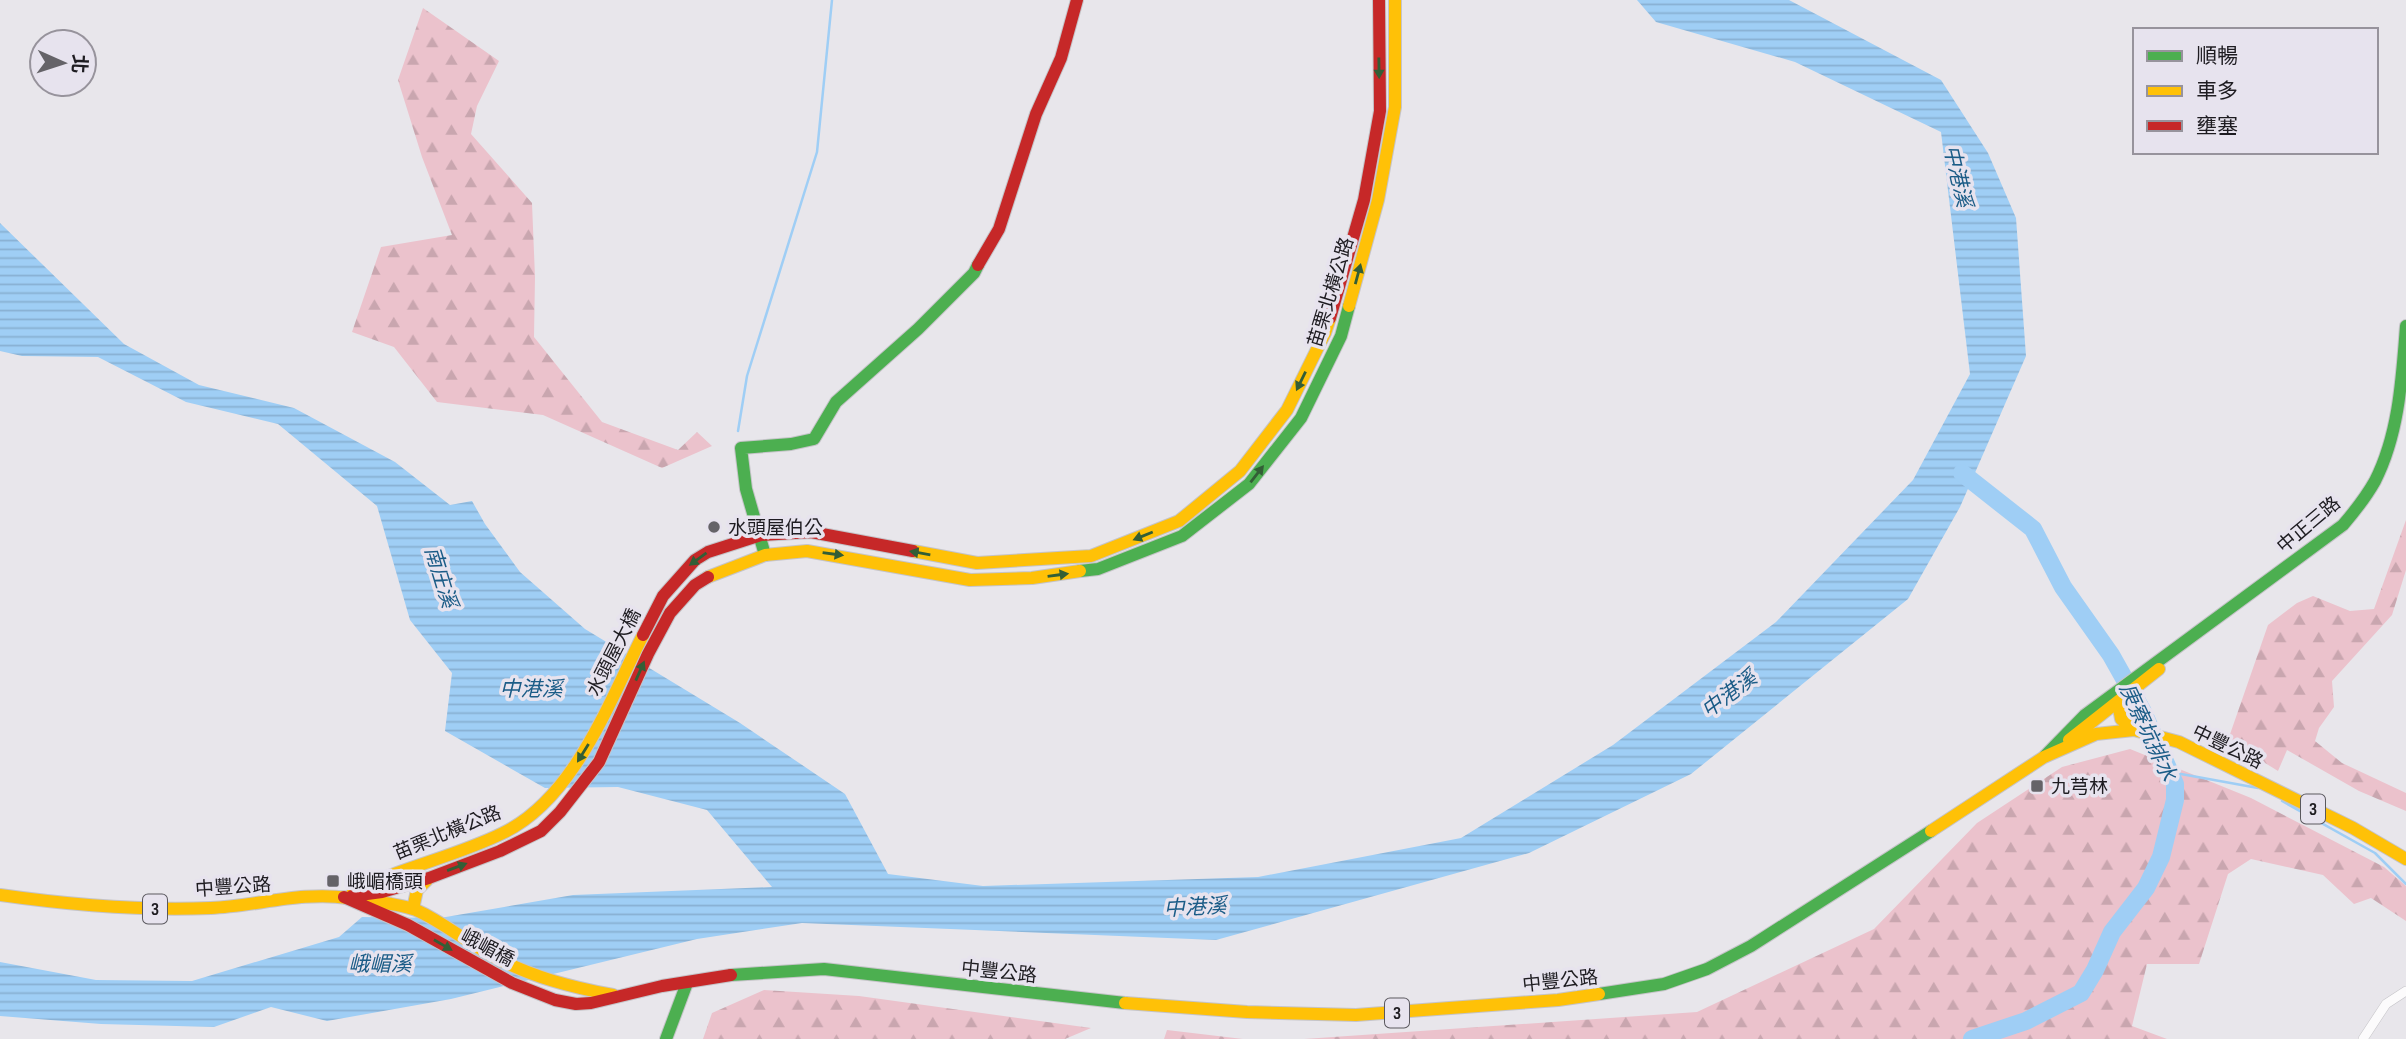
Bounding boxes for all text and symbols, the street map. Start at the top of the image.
north arrow [28,28,98,98]
legend [2133,28,2378,154]
text: 順暢 [2196,44,2238,69]
text: 北 [66,54,90,74]
one-way arrow [1374,57,1385,79]
text: 車多 [2196,79,2238,104]
text: 壅塞 [2196,114,2238,139]
water label: 中港溪 [1938,143,1977,213]
street label: 苗栗北橫公路 [1304,235,1359,350]
one-way arrow [1353,263,1363,284]
one-way arrow [1296,371,1307,391]
one-way arrow [1249,466,1264,484]
street label: 中正三路 [2272,492,2345,558]
place label: 水頭屋伯公 [728,517,823,540]
marker: 水頭屋伯公 [706,519,722,535]
one-way arrow [1132,530,1153,541]
water label: 南庄溪 [419,543,463,614]
one-way arrow [909,547,931,558]
one-way arrow [822,549,844,560]
one-way arrow [689,552,707,566]
one-way arrow [1047,569,1069,580]
street label: 水頭屋大橋 [583,605,646,700]
one-way arrow [635,660,646,681]
water label: 中港溪 [1697,664,1764,723]
water label: 中港溪 [500,677,565,702]
water label: 庚寮坑排水 [2114,679,2181,786]
street label: 中豐公路 [2188,720,2267,774]
one-way arrow [576,744,589,763]
place label: 九芎林 [2051,776,2108,799]
marker: 九芎林 [2029,778,2045,794]
road number: 3 [2301,794,2325,824]
street label: 苗栗北橫公路 [390,801,505,865]
one-way arrow [447,862,468,873]
place label: 峨嵋橋頭 [347,871,423,894]
street label: 中豐公路 [194,873,272,902]
marker: 峨嵋橋頭 [325,873,341,889]
water label: 中港溪 [1163,893,1230,922]
road number: 3 [143,894,167,924]
street label: 峨嵋橋 [457,925,518,972]
one-way arrow [434,939,453,951]
water label: 峨嵋溪 [349,952,414,977]
street label: 中豐公路 [960,957,1038,988]
street label: 中豐公路 [1521,966,1599,997]
road number: 3 [1385,998,1409,1028]

